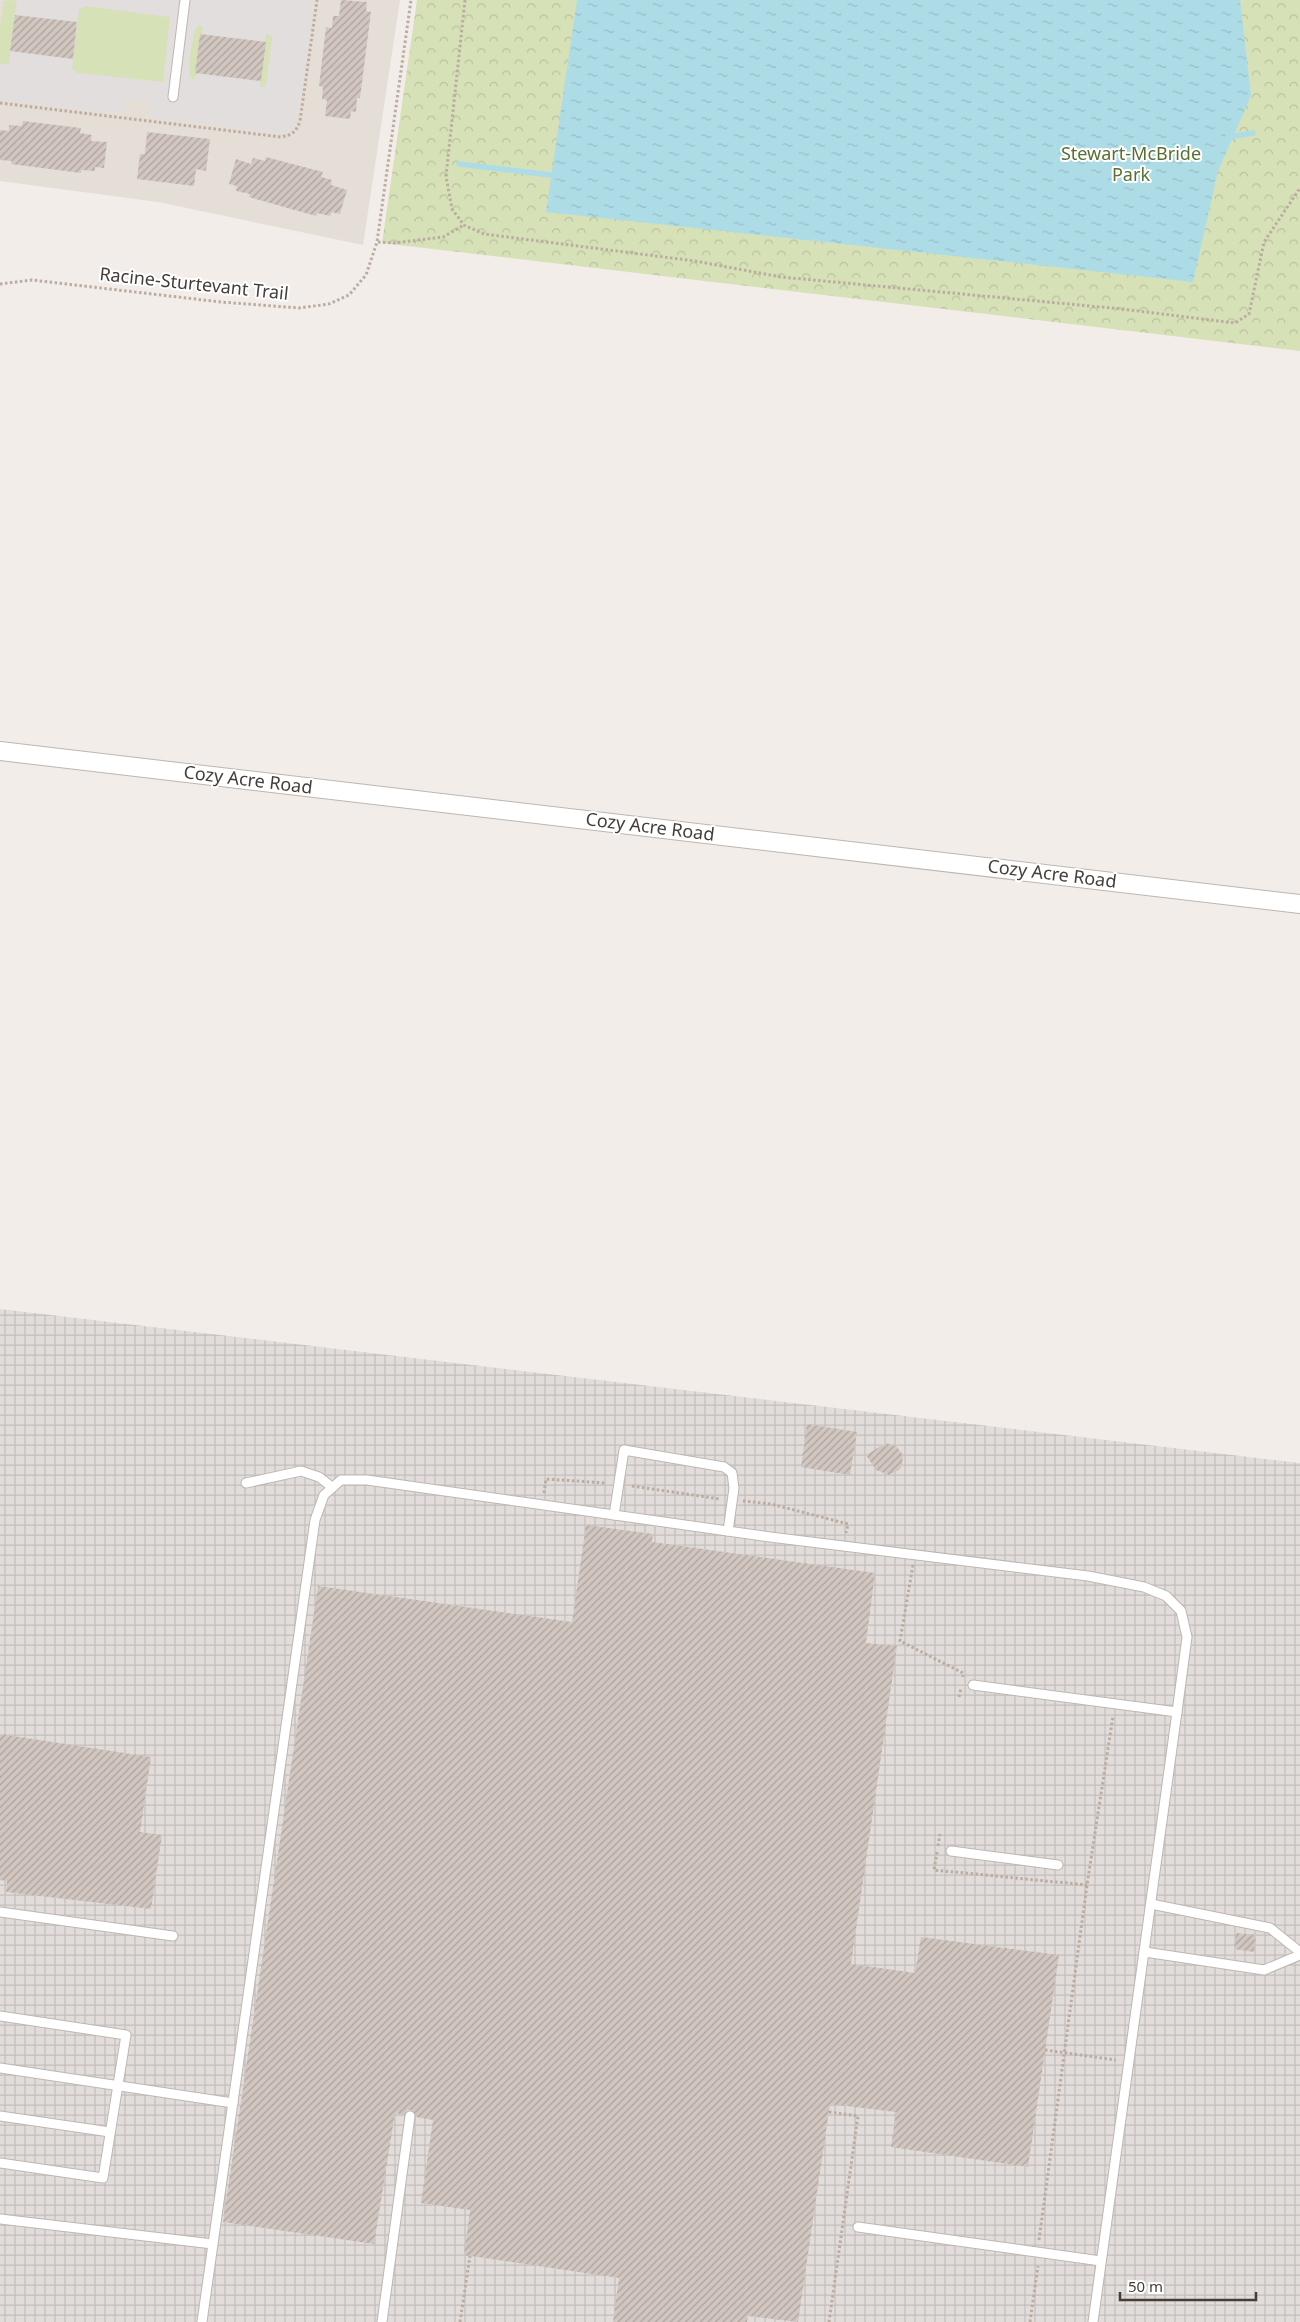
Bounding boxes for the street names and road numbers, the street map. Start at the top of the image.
street label: Racine-Sturtevant Trail [98,261,290,305]
street label: Cozy Acre Road [182,759,314,799]
street label: Cozy Acre Road [584,806,716,846]
street label: Cozy Acre Road [986,853,1118,893]

